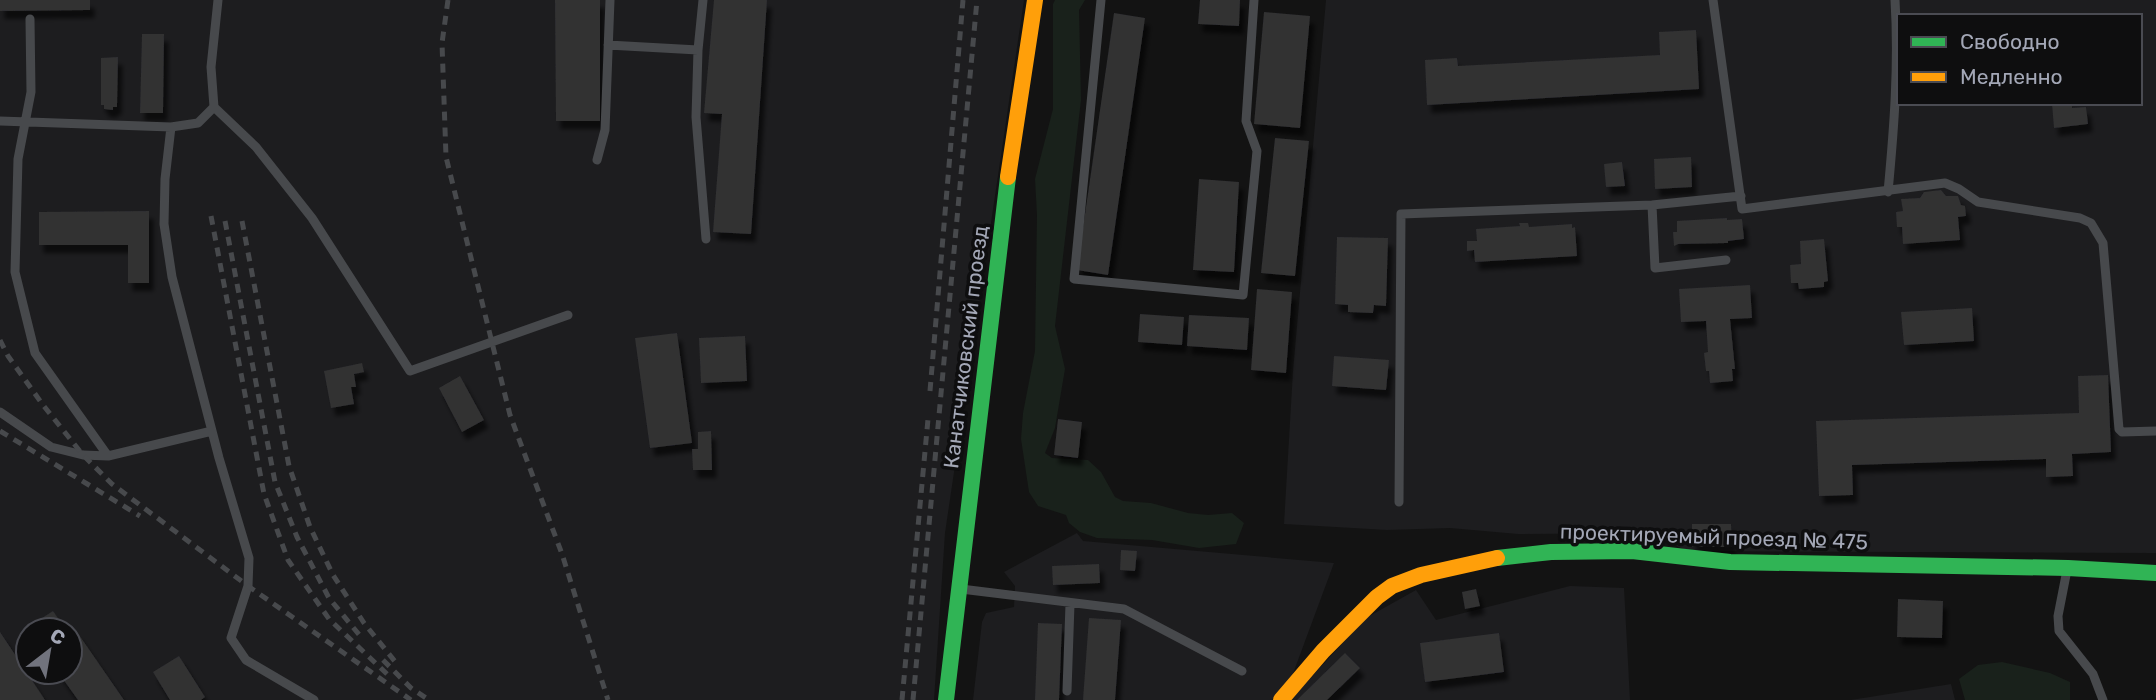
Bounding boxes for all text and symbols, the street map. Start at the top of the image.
legend [1897,14,2142,105]
text: Свободно [1960,29,2060,54]
text: Медленно [1960,64,2063,89]
street label: Канатчиковский проезд [938,224,993,470]
street label: проектируемый проезд № 475 [1560,519,1869,554]
north arrow [14,616,84,686]
text: С [46,624,69,650]

